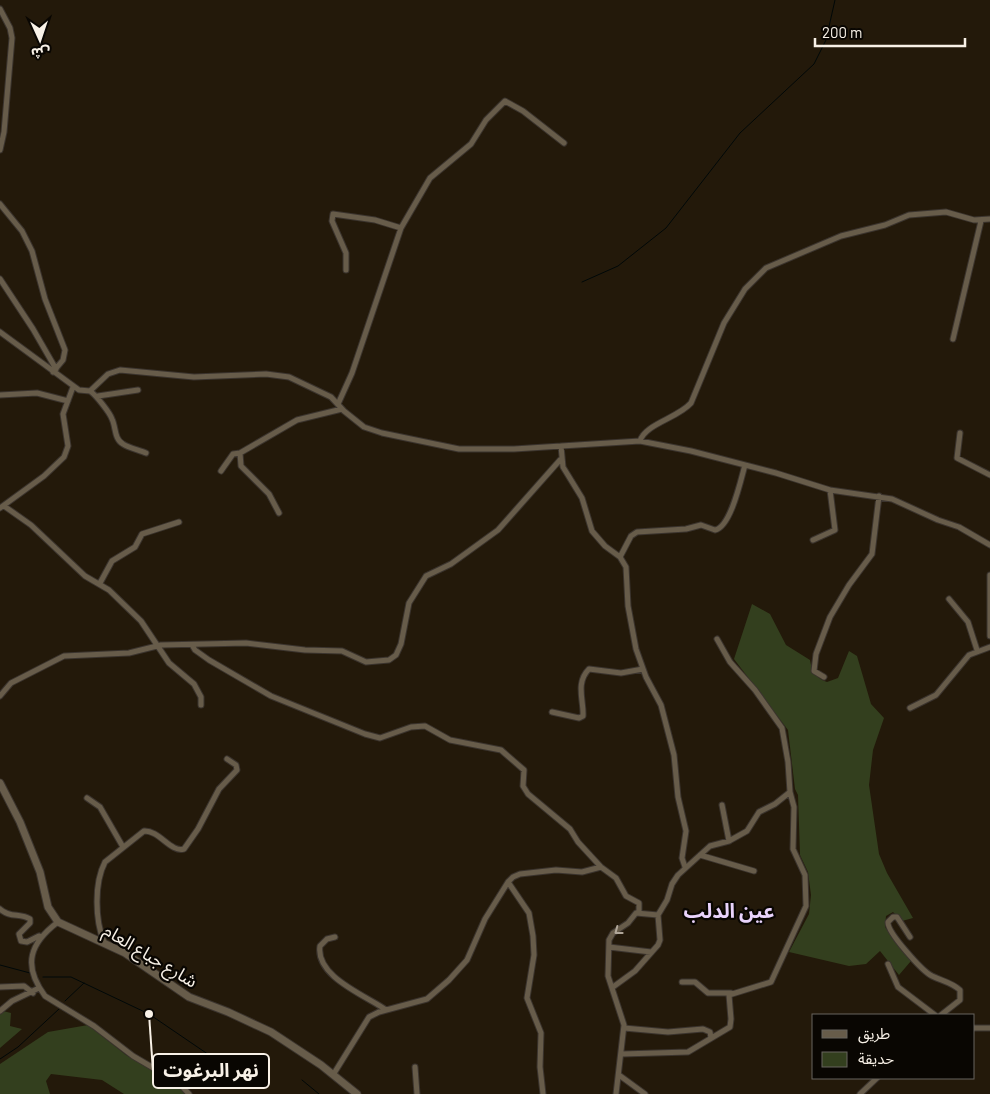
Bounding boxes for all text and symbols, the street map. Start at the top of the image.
north arrow [15,15,65,65]
scale bar [815,15,965,47]
text: 200 m [822,23,862,41]
text: ش [31,44,51,62]
district label: عين الدلب [683,898,775,923]
street label: شارع جباع العام [98,918,202,995]
one-way arrow [614,925,623,934]
legend [812,1014,975,1079]
text: طريق [858,1024,890,1044]
text: حديقة [858,1049,894,1067]
callout: نهر البرغوت [153,1054,269,1088]
text: نهر البرغوت [163,1058,259,1082]

